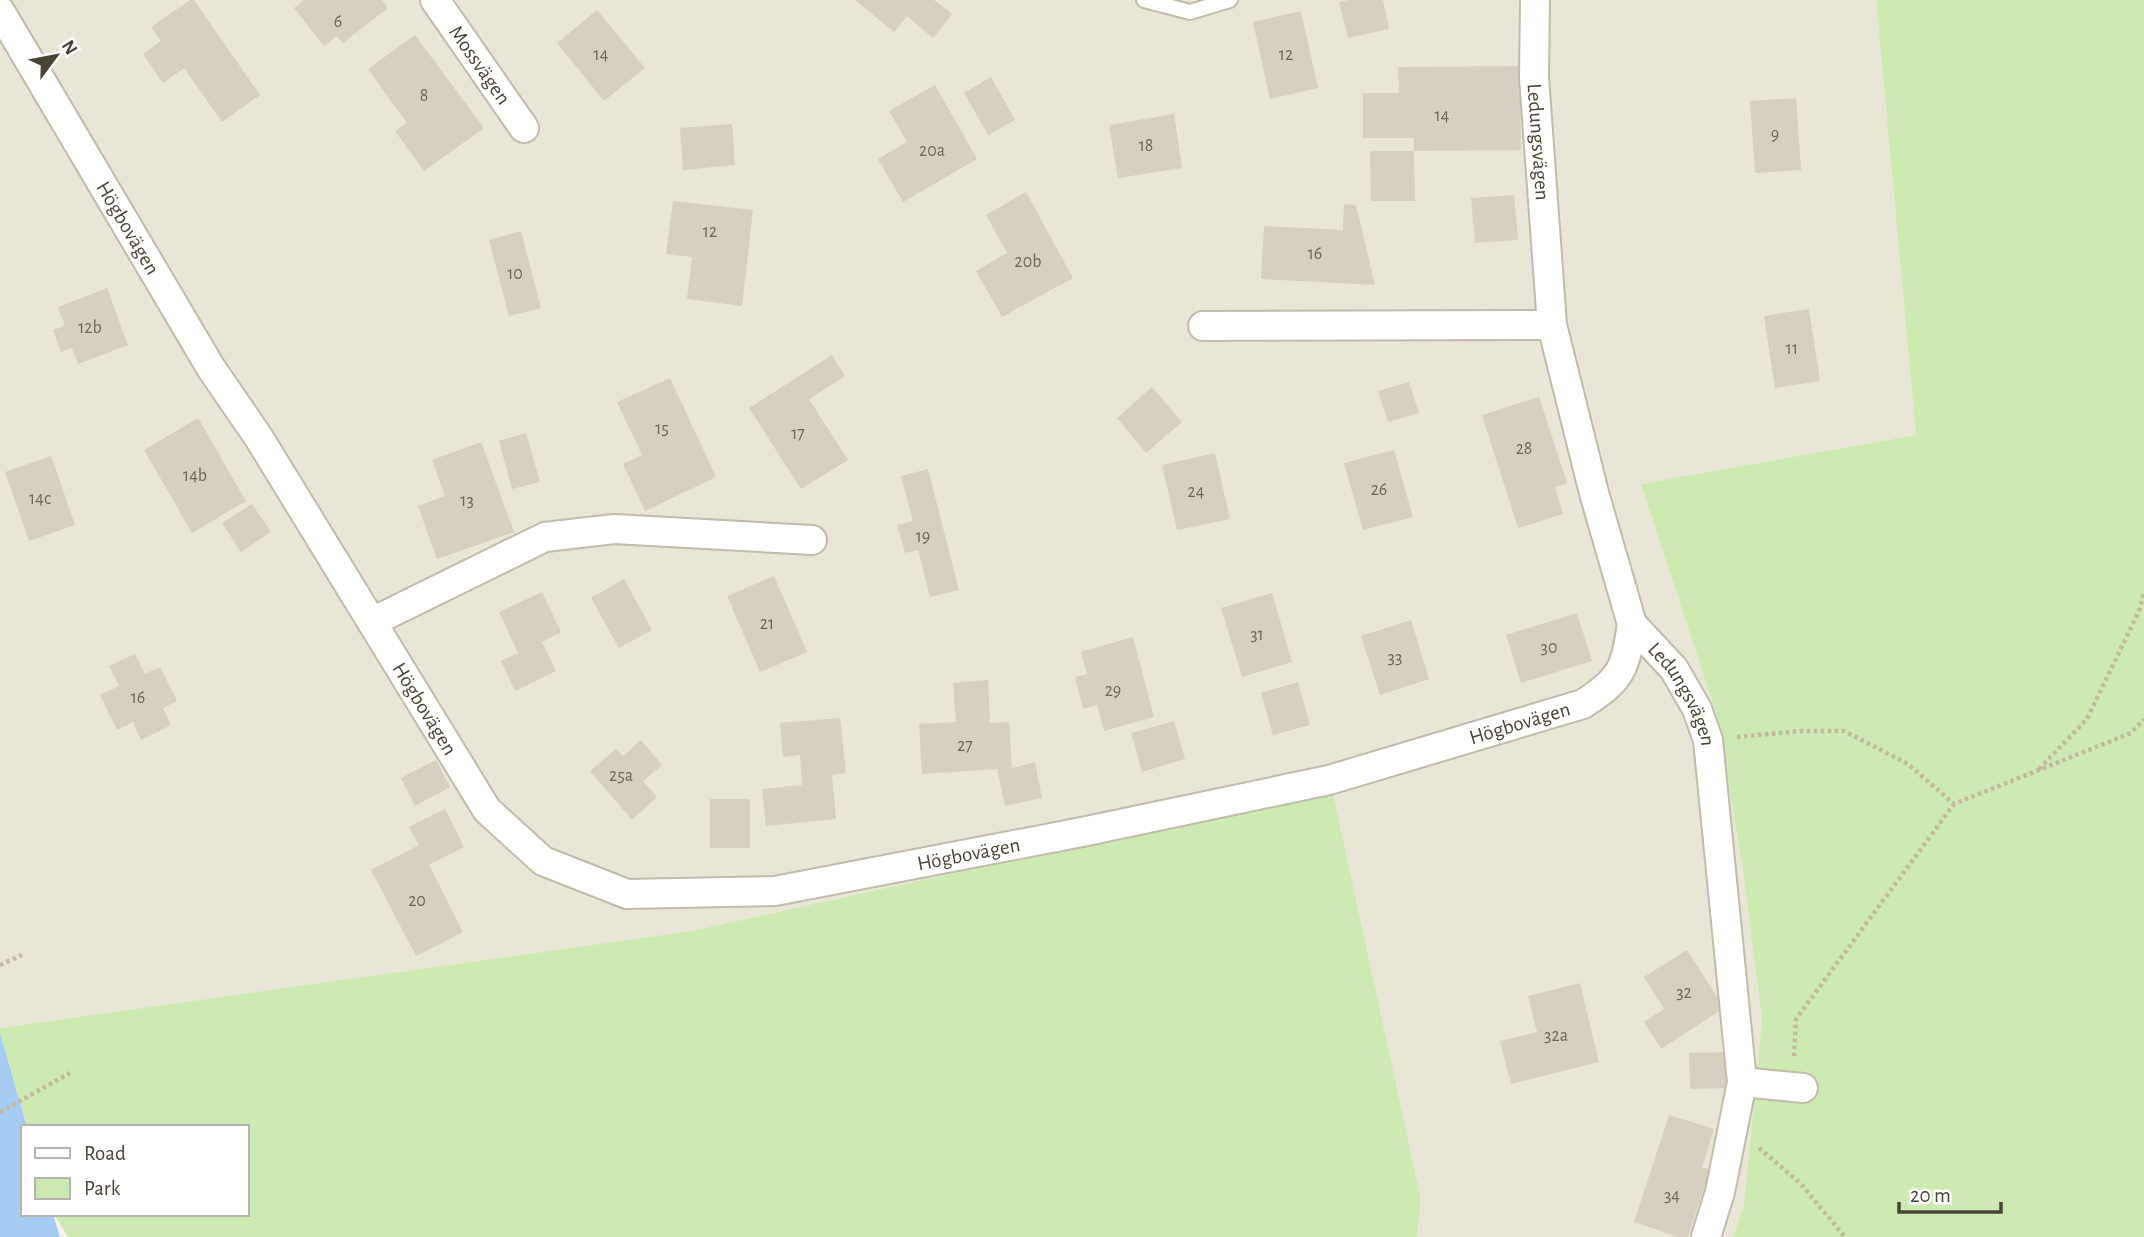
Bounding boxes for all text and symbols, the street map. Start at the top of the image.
house number: 6 [334,13,342,31]
north arrow [21,21,91,91]
street label: Mossvägen [445,21,515,108]
text: N [58,37,81,58]
house number: 14 [594,46,609,64]
house number: 12 [1279,46,1293,64]
street label: Ledungsvägen [1524,83,1553,201]
house number: 8 [420,87,428,105]
house number: 14 [1435,107,1450,125]
house number: 9 [1771,126,1779,144]
house number: 18 [1139,137,1153,155]
house number: 20a [919,142,945,160]
street label: Högbovägen [93,178,164,278]
house number: 12 [703,223,717,241]
house number: 16 [1308,245,1322,263]
house number: 20b [1015,253,1041,271]
house number: 10 [507,265,523,283]
house number: 12b [78,319,102,337]
house number: 11 [1786,340,1798,358]
house number: 15 [655,420,669,438]
house number: 17 [791,425,805,443]
house number: 28 [1516,440,1532,458]
house number: 14b [183,467,207,485]
house number: 26 [1371,481,1387,499]
house number: 24 [1188,483,1205,501]
house number: 14c [29,490,51,508]
house number: 13 [460,492,474,510]
house number: 19 [916,528,930,546]
house number: 21 [760,615,774,633]
house number: 31 [1250,626,1264,644]
street label: Ledungsvägen [1644,638,1719,747]
house number: 30 [1541,639,1557,657]
house number: 33 [1388,649,1402,667]
street label: Högbovägen [389,659,461,759]
house number: 29 [1105,682,1121,700]
house number: 16 [131,689,145,707]
street label: Högbovägen [1467,698,1573,748]
house number: 27 [957,737,973,755]
house number: 25a [609,767,633,785]
street label: Högbovägen [915,834,1022,874]
house number: 20 [408,892,426,910]
house number: 32 [1676,984,1692,1002]
house number: 32a [1544,1027,1568,1045]
legend [21,1125,248,1216]
text: Road [84,1143,126,1164]
scale bar [1899,1170,2000,1214]
text: Park [84,1178,121,1199]
text: 20 m [1910,1185,1951,1206]
house number: 34 [1664,1187,1680,1205]

